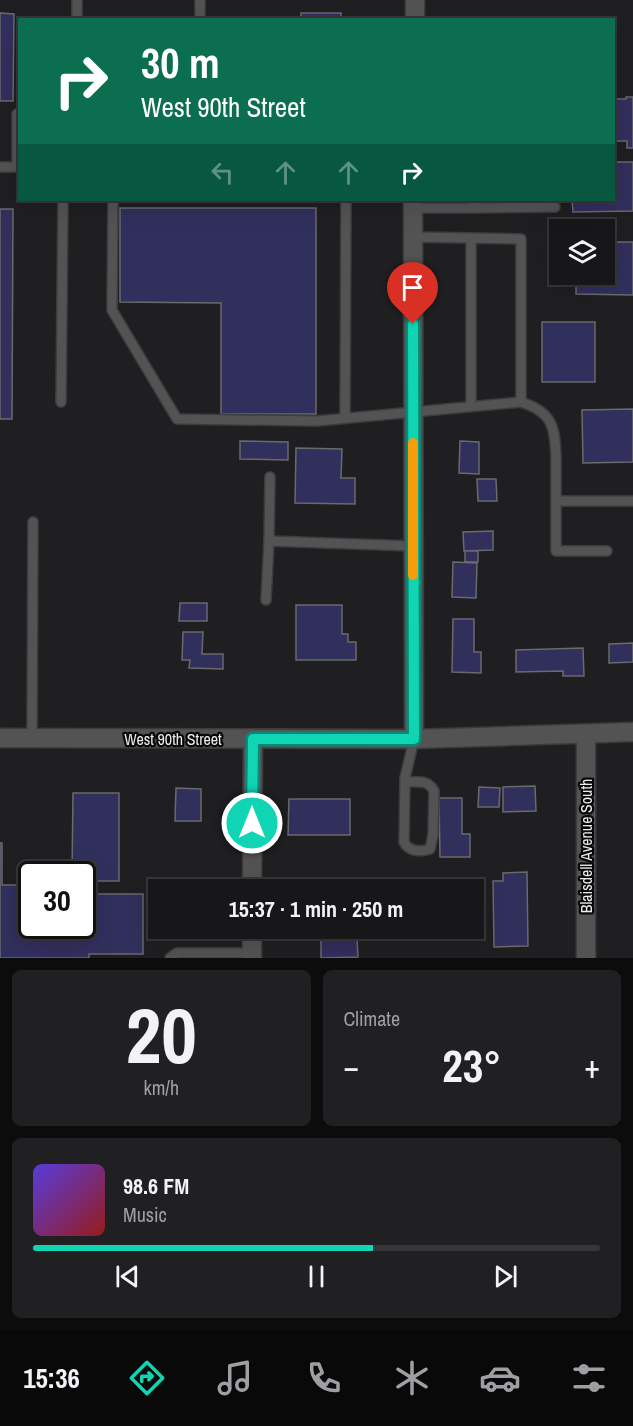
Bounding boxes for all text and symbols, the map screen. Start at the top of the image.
text: 30 m [141,35,220,91]
icon: right [42,42,120,120]
text: West 90th Street [141,89,306,125]
icon: left [206,156,239,189]
icon: ahead [269,156,302,189]
icon: ahead [332,156,365,189]
icon: right [395,156,428,189]
map controls [549,219,615,285]
button: layers [549,219,615,285]
pin [387,262,438,324]
icon: arrive [396,271,429,304]
street label: West 90th Street [124,728,222,750]
street label: Blaisdell Avenue South [575,779,597,913]
position arrow [220,791,284,855]
speed limit sign: 30 [18,861,96,939]
text: 15:37 · 1 min · 250 m [229,894,403,924]
text: 20 [126,982,197,1087]
text: Climate [344,1005,400,1032]
text: 23° [442,1035,501,1096]
text: − [344,1044,359,1088]
text: + [584,1044,600,1088]
text: km/h [143,1074,179,1101]
text: 98.6 FM [123,1171,189,1201]
text: Music [123,1201,167,1228]
icon: previous [111,1260,144,1293]
icon: pause [300,1260,333,1293]
icon: next [489,1260,522,1293]
icon: directions [126,1357,168,1399]
icon: music [214,1357,256,1399]
icon: phone [303,1357,345,1399]
icon: climate [391,1357,433,1399]
icon: car [479,1357,521,1399]
icon: filters [568,1357,610,1399]
text: 15:36 [23,1360,80,1396]

